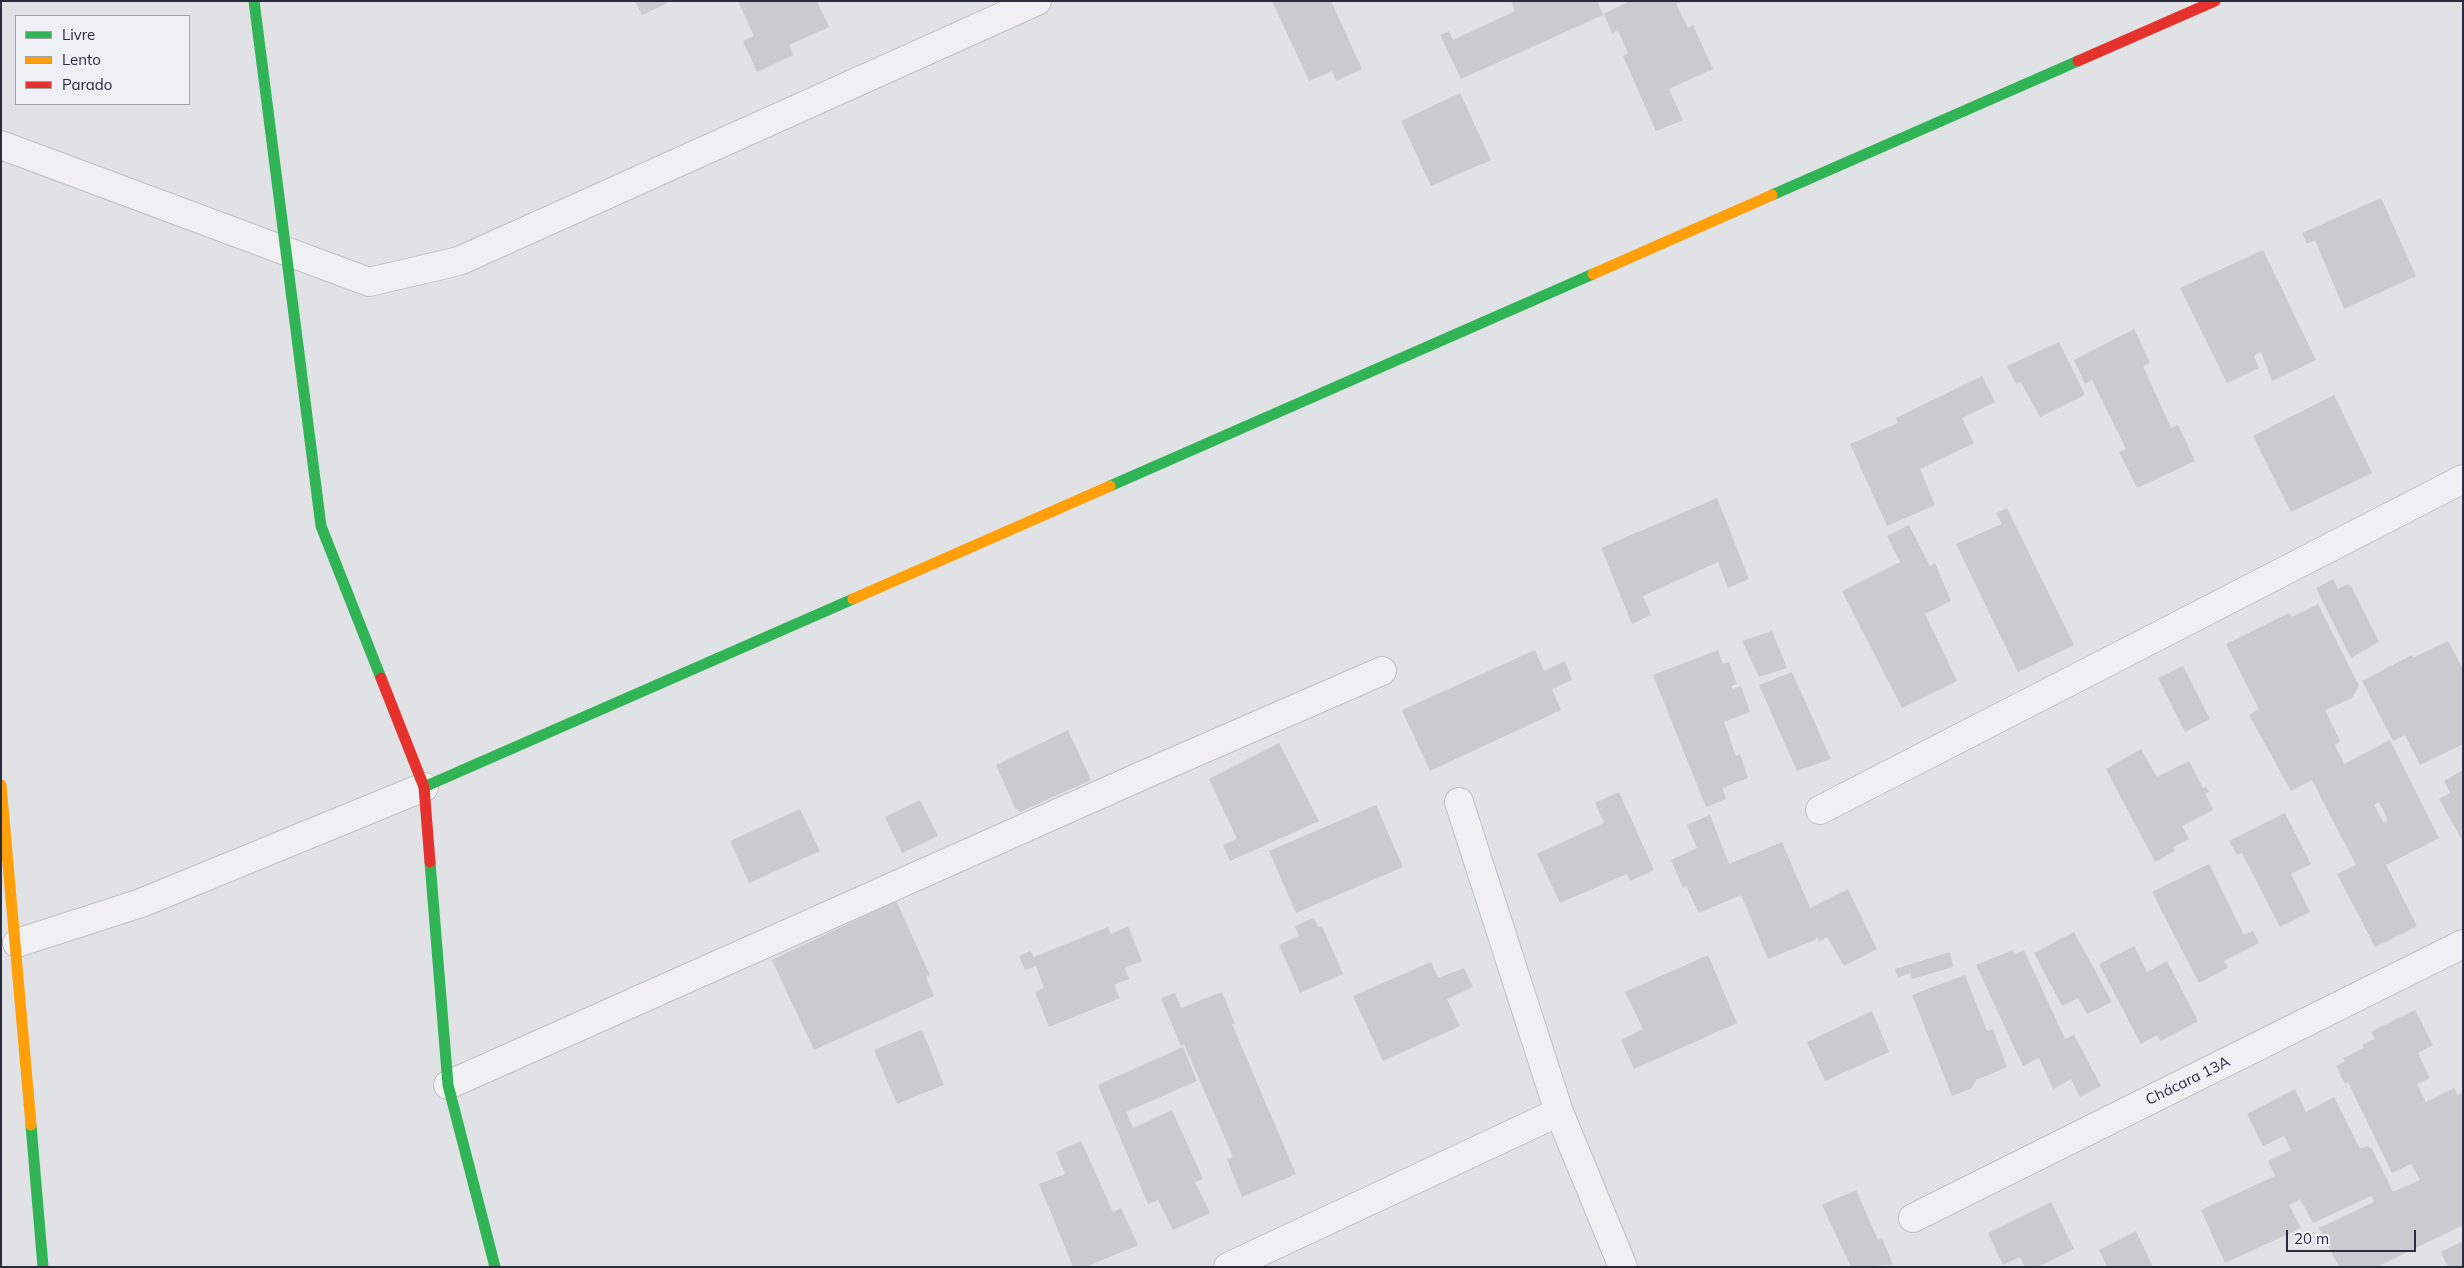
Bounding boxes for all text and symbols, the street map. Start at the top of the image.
legend [15,15,190,105]
text: Livre [62,25,95,44]
text: Lento [62,50,101,69]
text: Parado [62,75,112,94]
street label: Chácara 13A [2143,1053,2233,1109]
scale bar [2289,1220,2419,1252]
text: 20 m [2294,1229,2329,1248]

